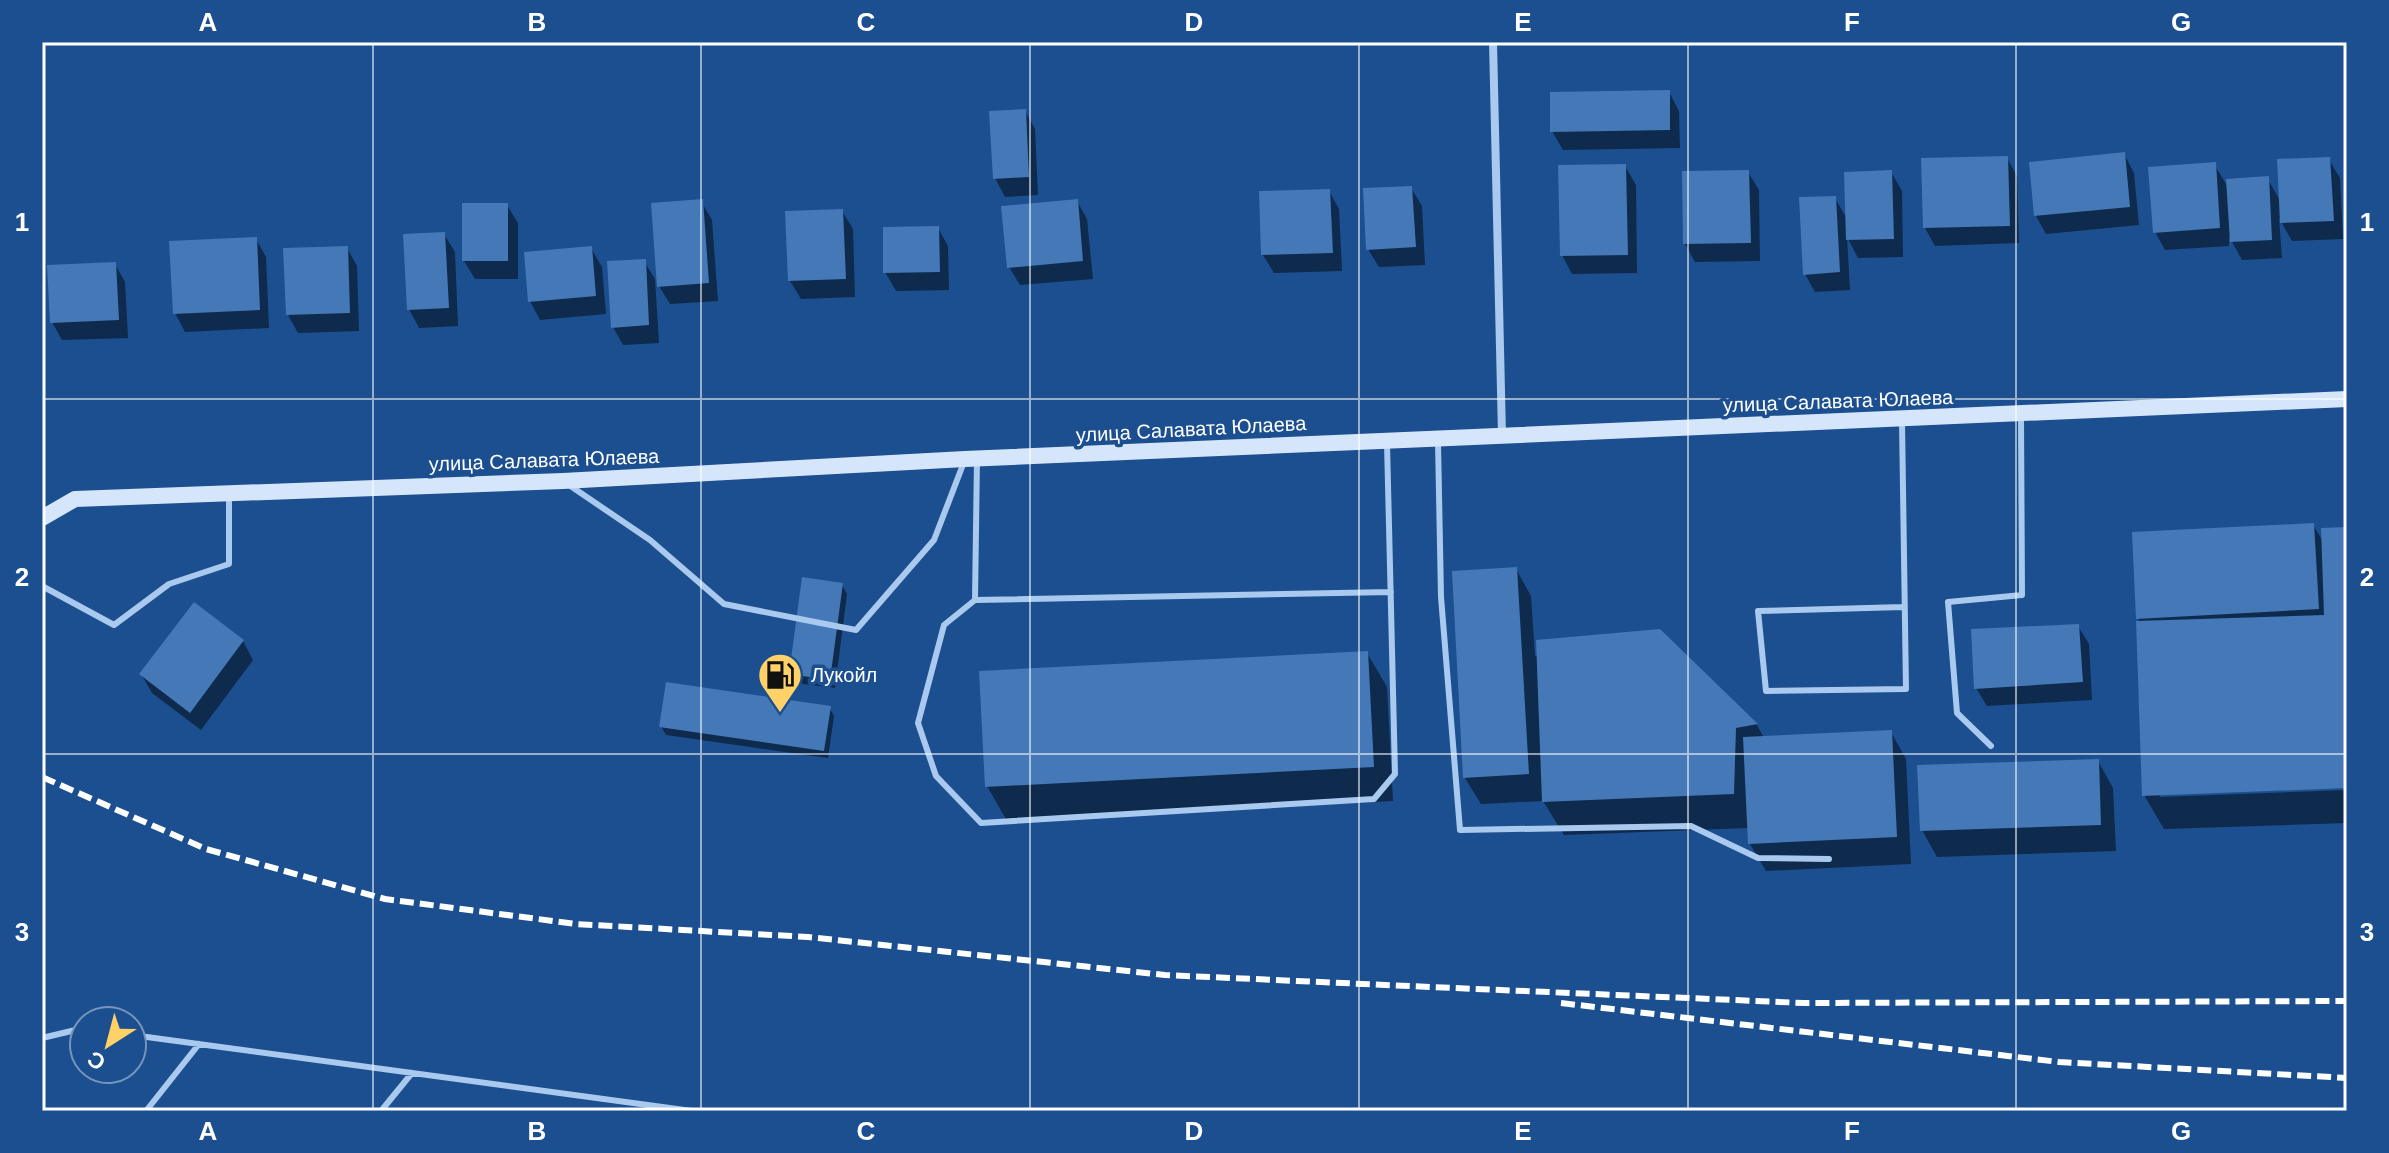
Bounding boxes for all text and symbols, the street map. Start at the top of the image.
text: A [199,7,218,37]
text: B [528,7,546,37]
text: C [857,7,876,37]
text: D [1185,7,1203,37]
text: E [1514,7,1532,37]
text: F [1844,7,1860,37]
text: G [2171,7,2191,37]
text: 1 [15,207,29,237]
text: 1 [2360,207,2374,237]
street label: улица Салавата Юлаева [1722,386,1954,416]
street label: улица Салавата Юлаева [1075,412,1308,446]
street label: улица Салавата Юлаева [428,445,660,475]
text: 2 [15,562,29,592]
text: 2 [2360,562,2374,592]
fuel station icon: Лукойл [756,651,804,714]
place label: Лукойл [811,664,877,686]
text: 3 [15,917,29,947]
text: 3 [2360,917,2374,947]
north arrow [68,1005,148,1085]
text: С [83,1046,110,1076]
text: A [199,1116,218,1146]
text: B [528,1116,546,1146]
text: C [857,1116,876,1146]
text: D [1185,1116,1203,1146]
text: E [1514,1116,1532,1146]
text: F [1844,1116,1860,1146]
text: G [2171,1116,2191,1146]

